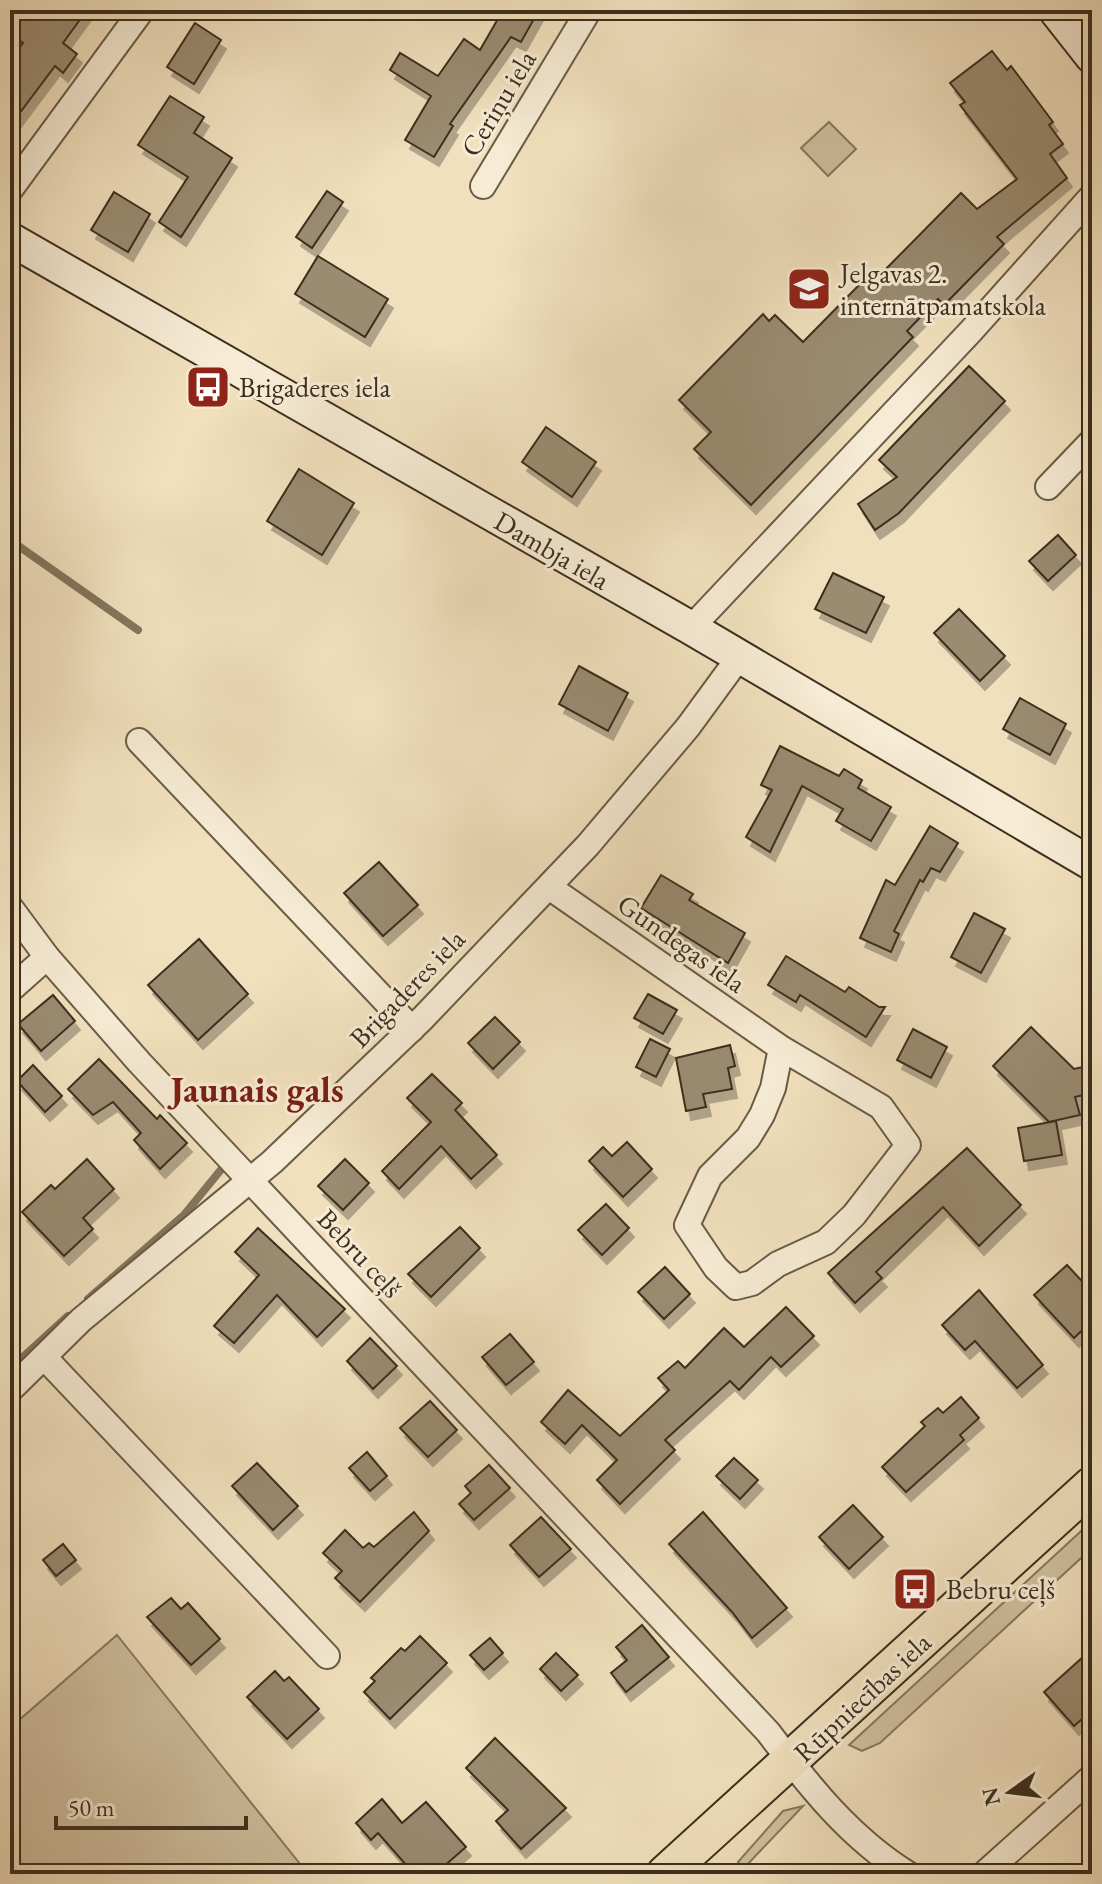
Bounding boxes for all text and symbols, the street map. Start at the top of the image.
street label: Ceriņu iela [452,43,544,163]
place label: Jelgavas 2. internātpamatskola [838,255,1047,323]
school or university icon: Jelgavas 2. internātpamatskola [785,265,833,313]
bus stop icon: Brigaderes iela [184,363,232,411]
place label: Brigaderes iela [239,369,392,405]
street label: Dambja iela [488,503,617,598]
street label: Gundegas iela [611,886,754,1001]
street label: Brigaderes iela [341,920,473,1055]
district label: Jaunais gals [167,1066,344,1113]
street label: Bebru ceļš [310,1201,410,1305]
bus stop icon: Bebru ceļš [891,1565,939,1613]
place label: Bebru ceļš [946,1571,1055,1607]
street label: Rūpniecības iela [786,1624,939,1770]
north arrow [970,1752,1050,1832]
scale bar [56,1780,246,1830]
text: N [975,1784,1007,1809]
text: 50 m [68,1792,115,1823]

